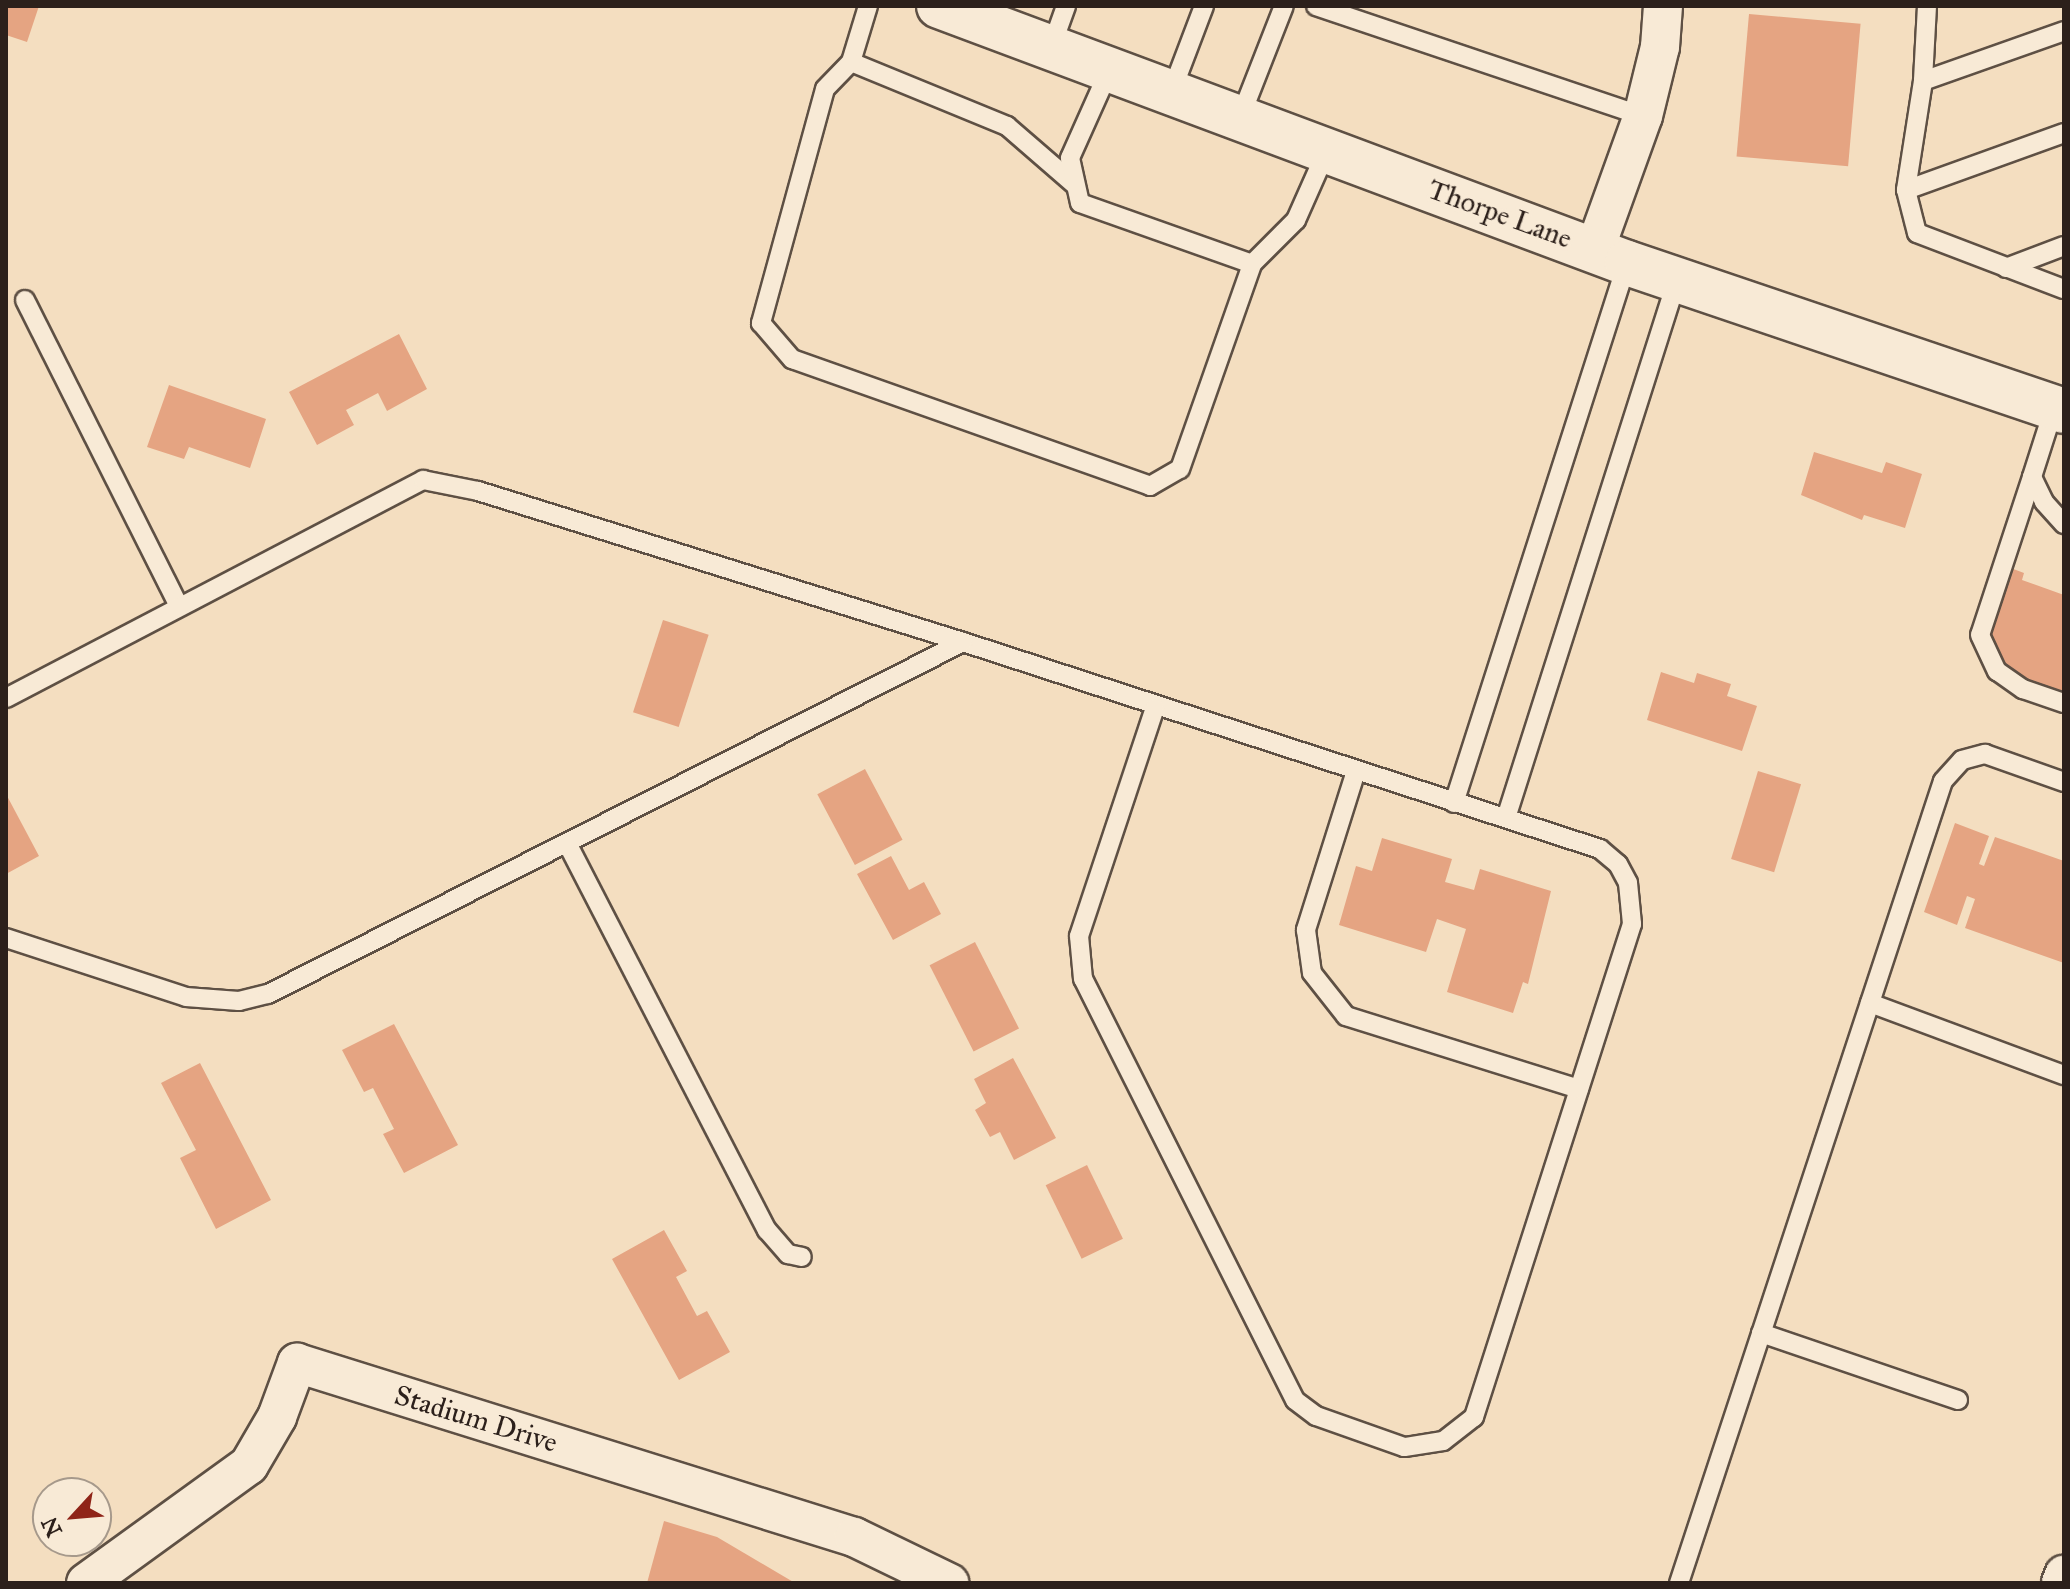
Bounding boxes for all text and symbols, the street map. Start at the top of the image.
street label: Thorpe Lane [1424,172,1576,256]
street label: Stadium Drive [390,1378,562,1460]
north arrow [32,1477,112,1557]
text: N [36,1513,68,1541]

